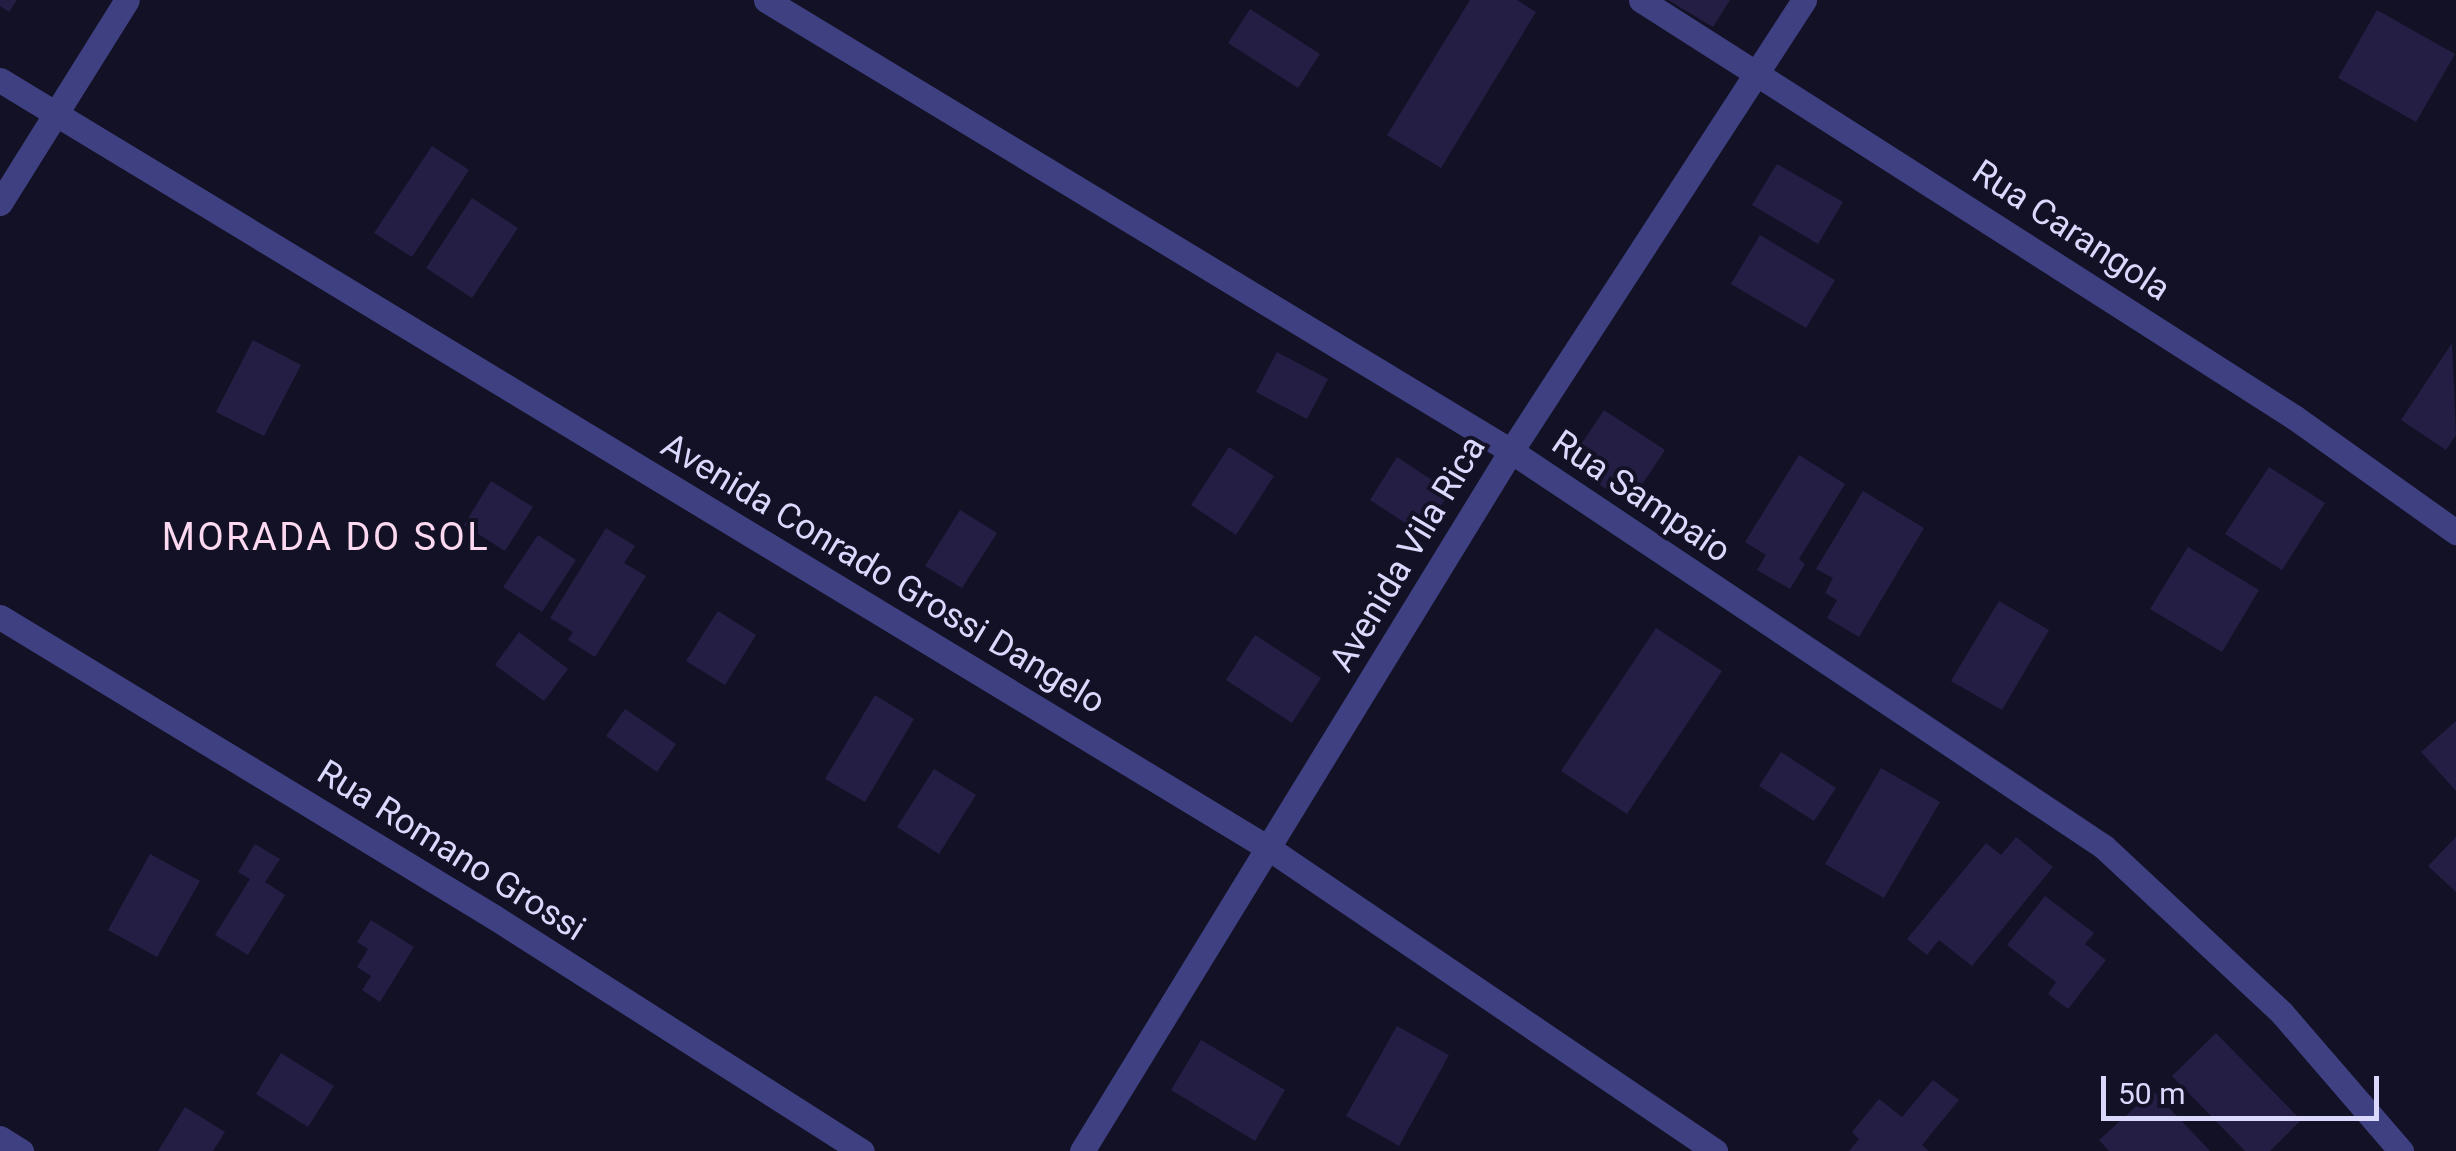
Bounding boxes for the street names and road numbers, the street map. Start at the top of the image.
street label: Rua Carangola [1964,152,2178,310]
street label: Rua Sampaio [1544,422,1738,572]
street label: Avenida Conrado Grossi Dangelo [654,425,1112,723]
street label: Avenida Vila Rica [1321,429,1495,679]
street label: Rua Romano Grossi [309,752,593,950]

